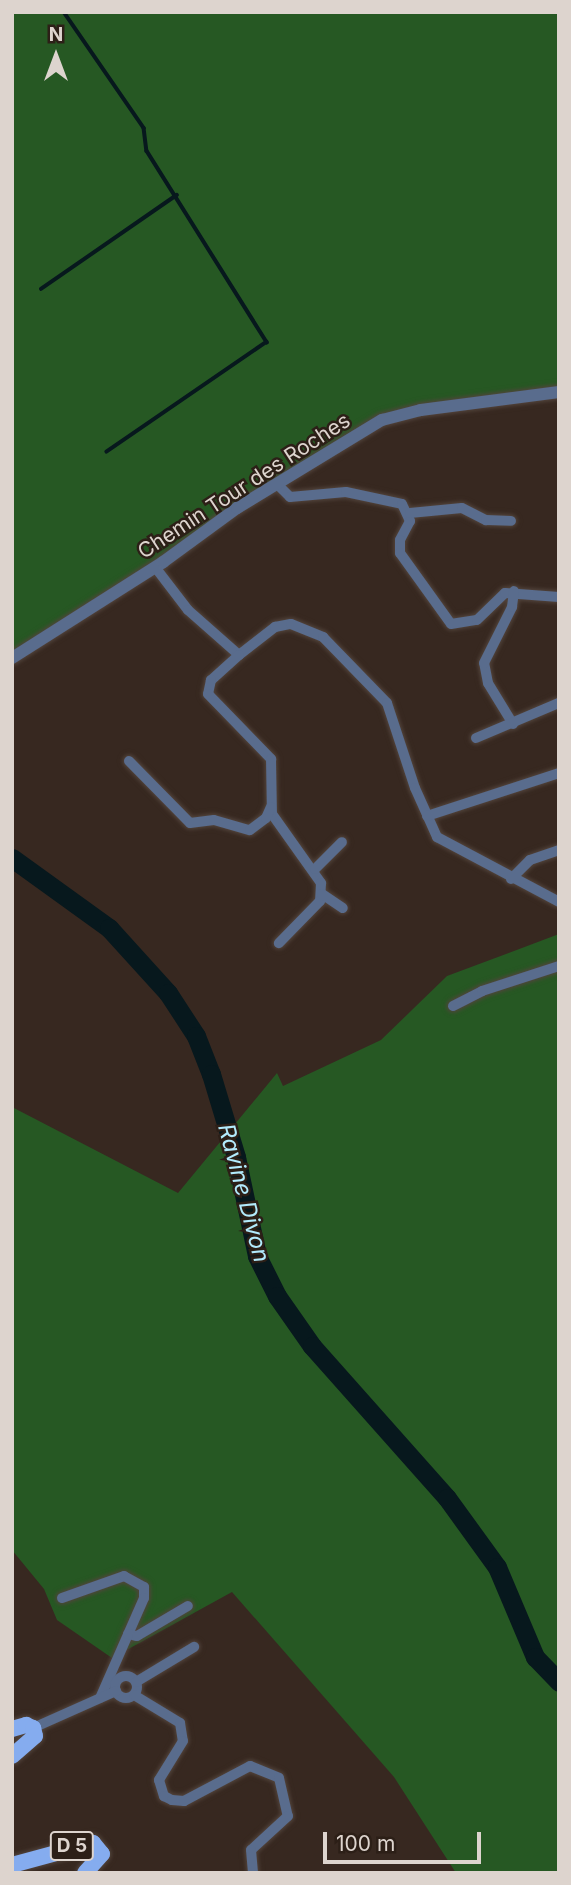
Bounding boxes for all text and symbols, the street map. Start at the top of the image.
north arrow [21,21,91,91]
text: N [49,23,63,46]
street label: Chemin Tour des Roches [133,408,355,564]
water label: Ravine Divon [212,1121,276,1265]
scale bar [326,1818,484,1862]
road number: D 5 [49,1830,95,1862]
text: 100 m [336,1831,395,1856]

